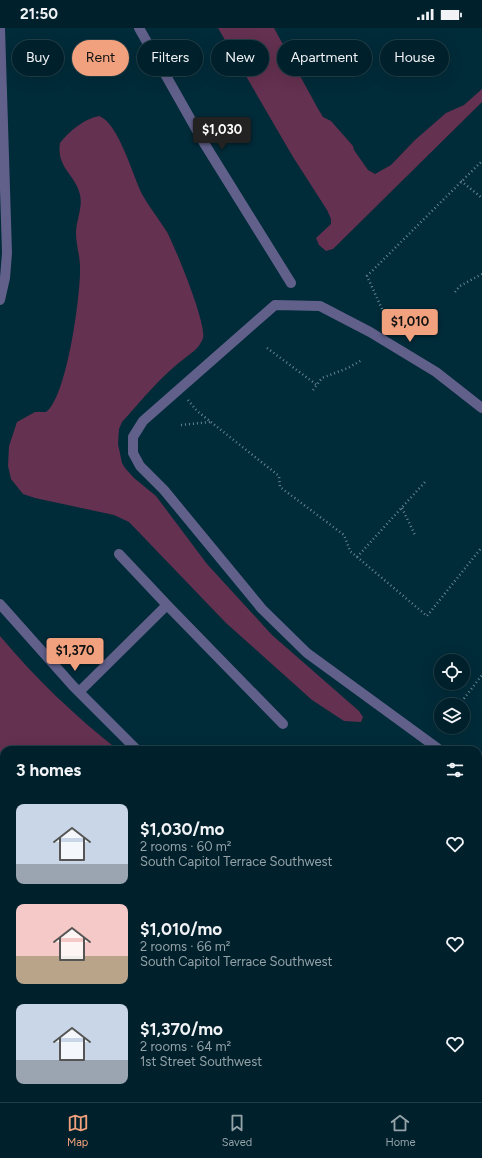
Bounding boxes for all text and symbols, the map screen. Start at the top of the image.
text: 21:50 [20,5,58,23]
chip: Buy [12,40,64,76]
chip: Rent [72,40,129,76]
chip: Filters [137,40,203,76]
chip: New [211,40,269,76]
chip: Apartment [277,40,372,76]
chip: House [380,40,449,76]
pin: $1,030 [189,117,255,151]
text: $1,030 [202,122,242,137]
pin: $1,010 [377,309,443,343]
text: $1,010 [391,314,429,329]
pin: $1,370 [42,638,108,672]
text: $1,370 [56,643,94,658]
map controls [434,654,470,734]
button: locate [434,654,470,690]
button: layers [434,698,470,734]
icon: filters [444,759,466,781]
text: 3 homes [16,760,81,780]
text: $1,030/mo [140,819,225,839]
icon: home [48,820,96,868]
icon: heart [444,833,466,855]
text: 2 rooms · 60 m² [140,839,231,854]
text: South Capitol Terrace Southwest [140,854,333,869]
text: $1,010/mo [140,919,222,939]
icon: home [48,920,96,968]
icon: heart [444,933,466,955]
text: 2 rooms · 66 m² [140,939,230,954]
text: South Capitol Terrace Southwest [140,954,333,969]
text: $1,370/mo [140,1019,223,1039]
icon: home [48,1020,96,1068]
icon: heart [444,1033,466,1055]
text: 2 rooms · 64 m² [140,1039,231,1054]
text: 1st Street Southwest [140,1054,262,1069]
tab: Map [67,1112,89,1149]
tab: Saved [222,1112,252,1149]
tab: Home [385,1112,415,1149]

